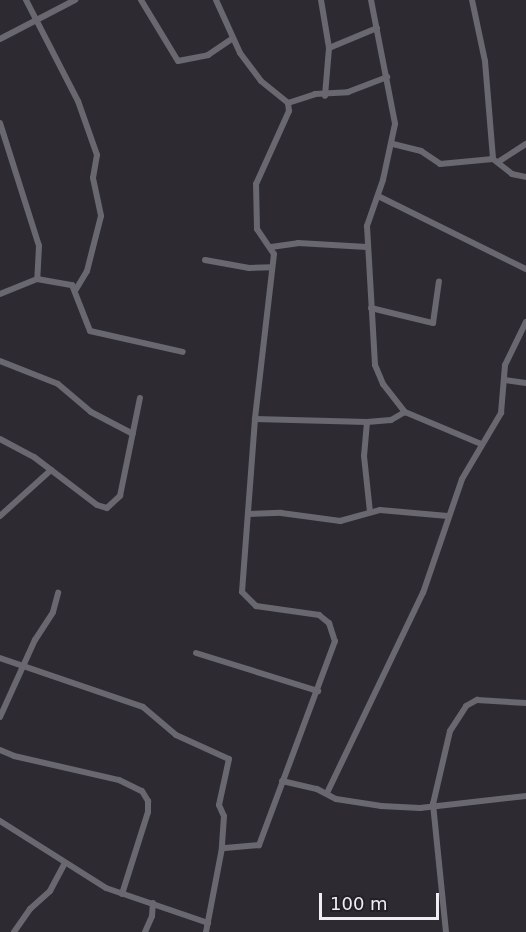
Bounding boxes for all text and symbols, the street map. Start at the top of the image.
scale bar [322,881,442,919]
text: 100 m [330,893,388,914]

